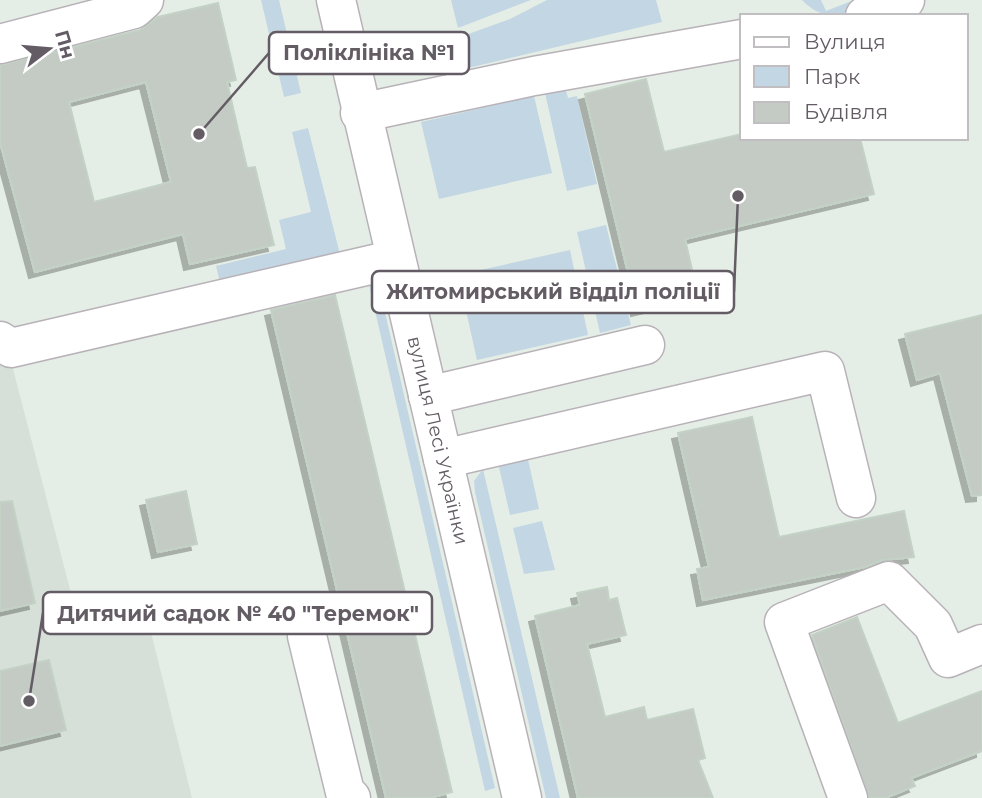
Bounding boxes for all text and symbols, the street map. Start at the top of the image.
north arrow [14,14,84,84]
legend [740,14,968,140]
text: Пн [50,28,80,61]
text: Вулиця [804,29,886,54]
callout: Поліклініка №1 [269,32,469,74]
text: Поліклініка №1 [283,40,455,65]
text: Парк [804,64,860,89]
text: Будівля [804,99,888,124]
callout: Житомирський відділ поліції [372,271,734,313]
text: Житомирський відділ поліції [386,279,721,304]
street label: вулиця Лесі Українки [403,334,474,547]
callout: Дитячий садок № 40 "Теремок" [43,592,432,634]
text: Дитячий садок № 40 "Теремок" [57,601,419,626]

